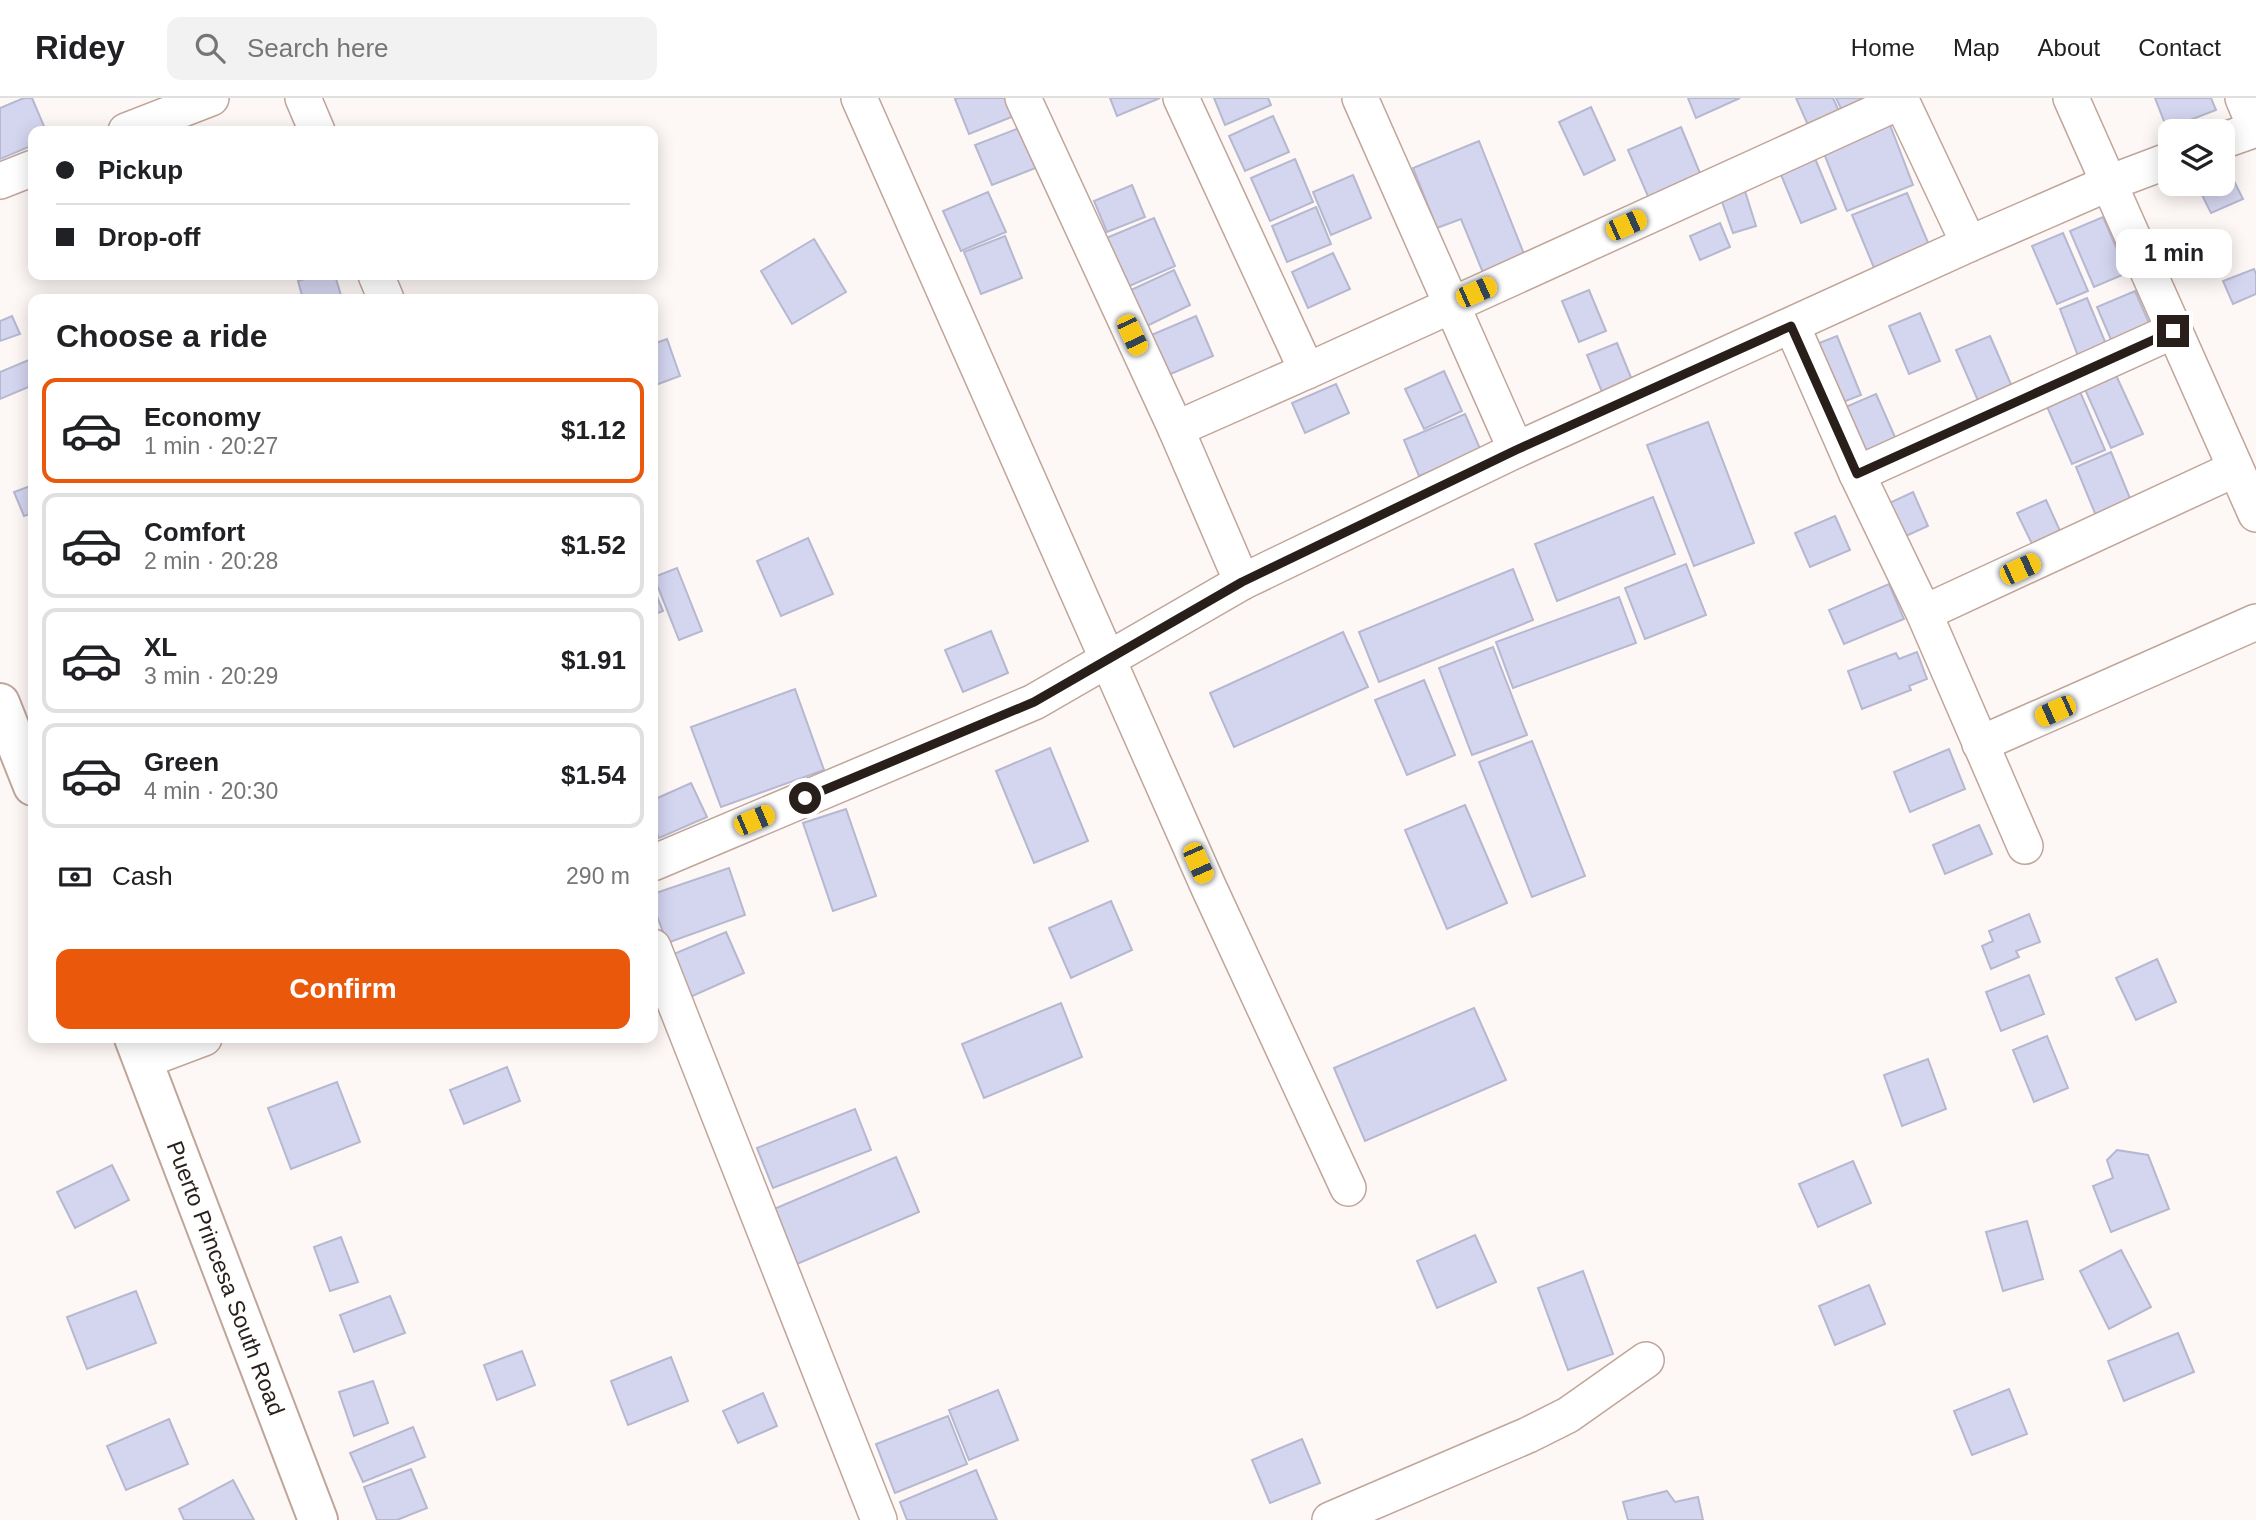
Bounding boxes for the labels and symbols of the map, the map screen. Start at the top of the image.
car [1603,207,1650,243]
callout: 1 min [2115,230,2231,278]
car [1453,274,1500,310]
car [1114,312,1151,358]
route end [2157,315,2189,347]
car [1997,551,2044,587]
car [2032,693,2079,729]
route start [789,782,821,814]
car [731,802,778,838]
car [1180,840,1217,886]
street label: Puerto Princesa South Road [162,1137,290,1419]

